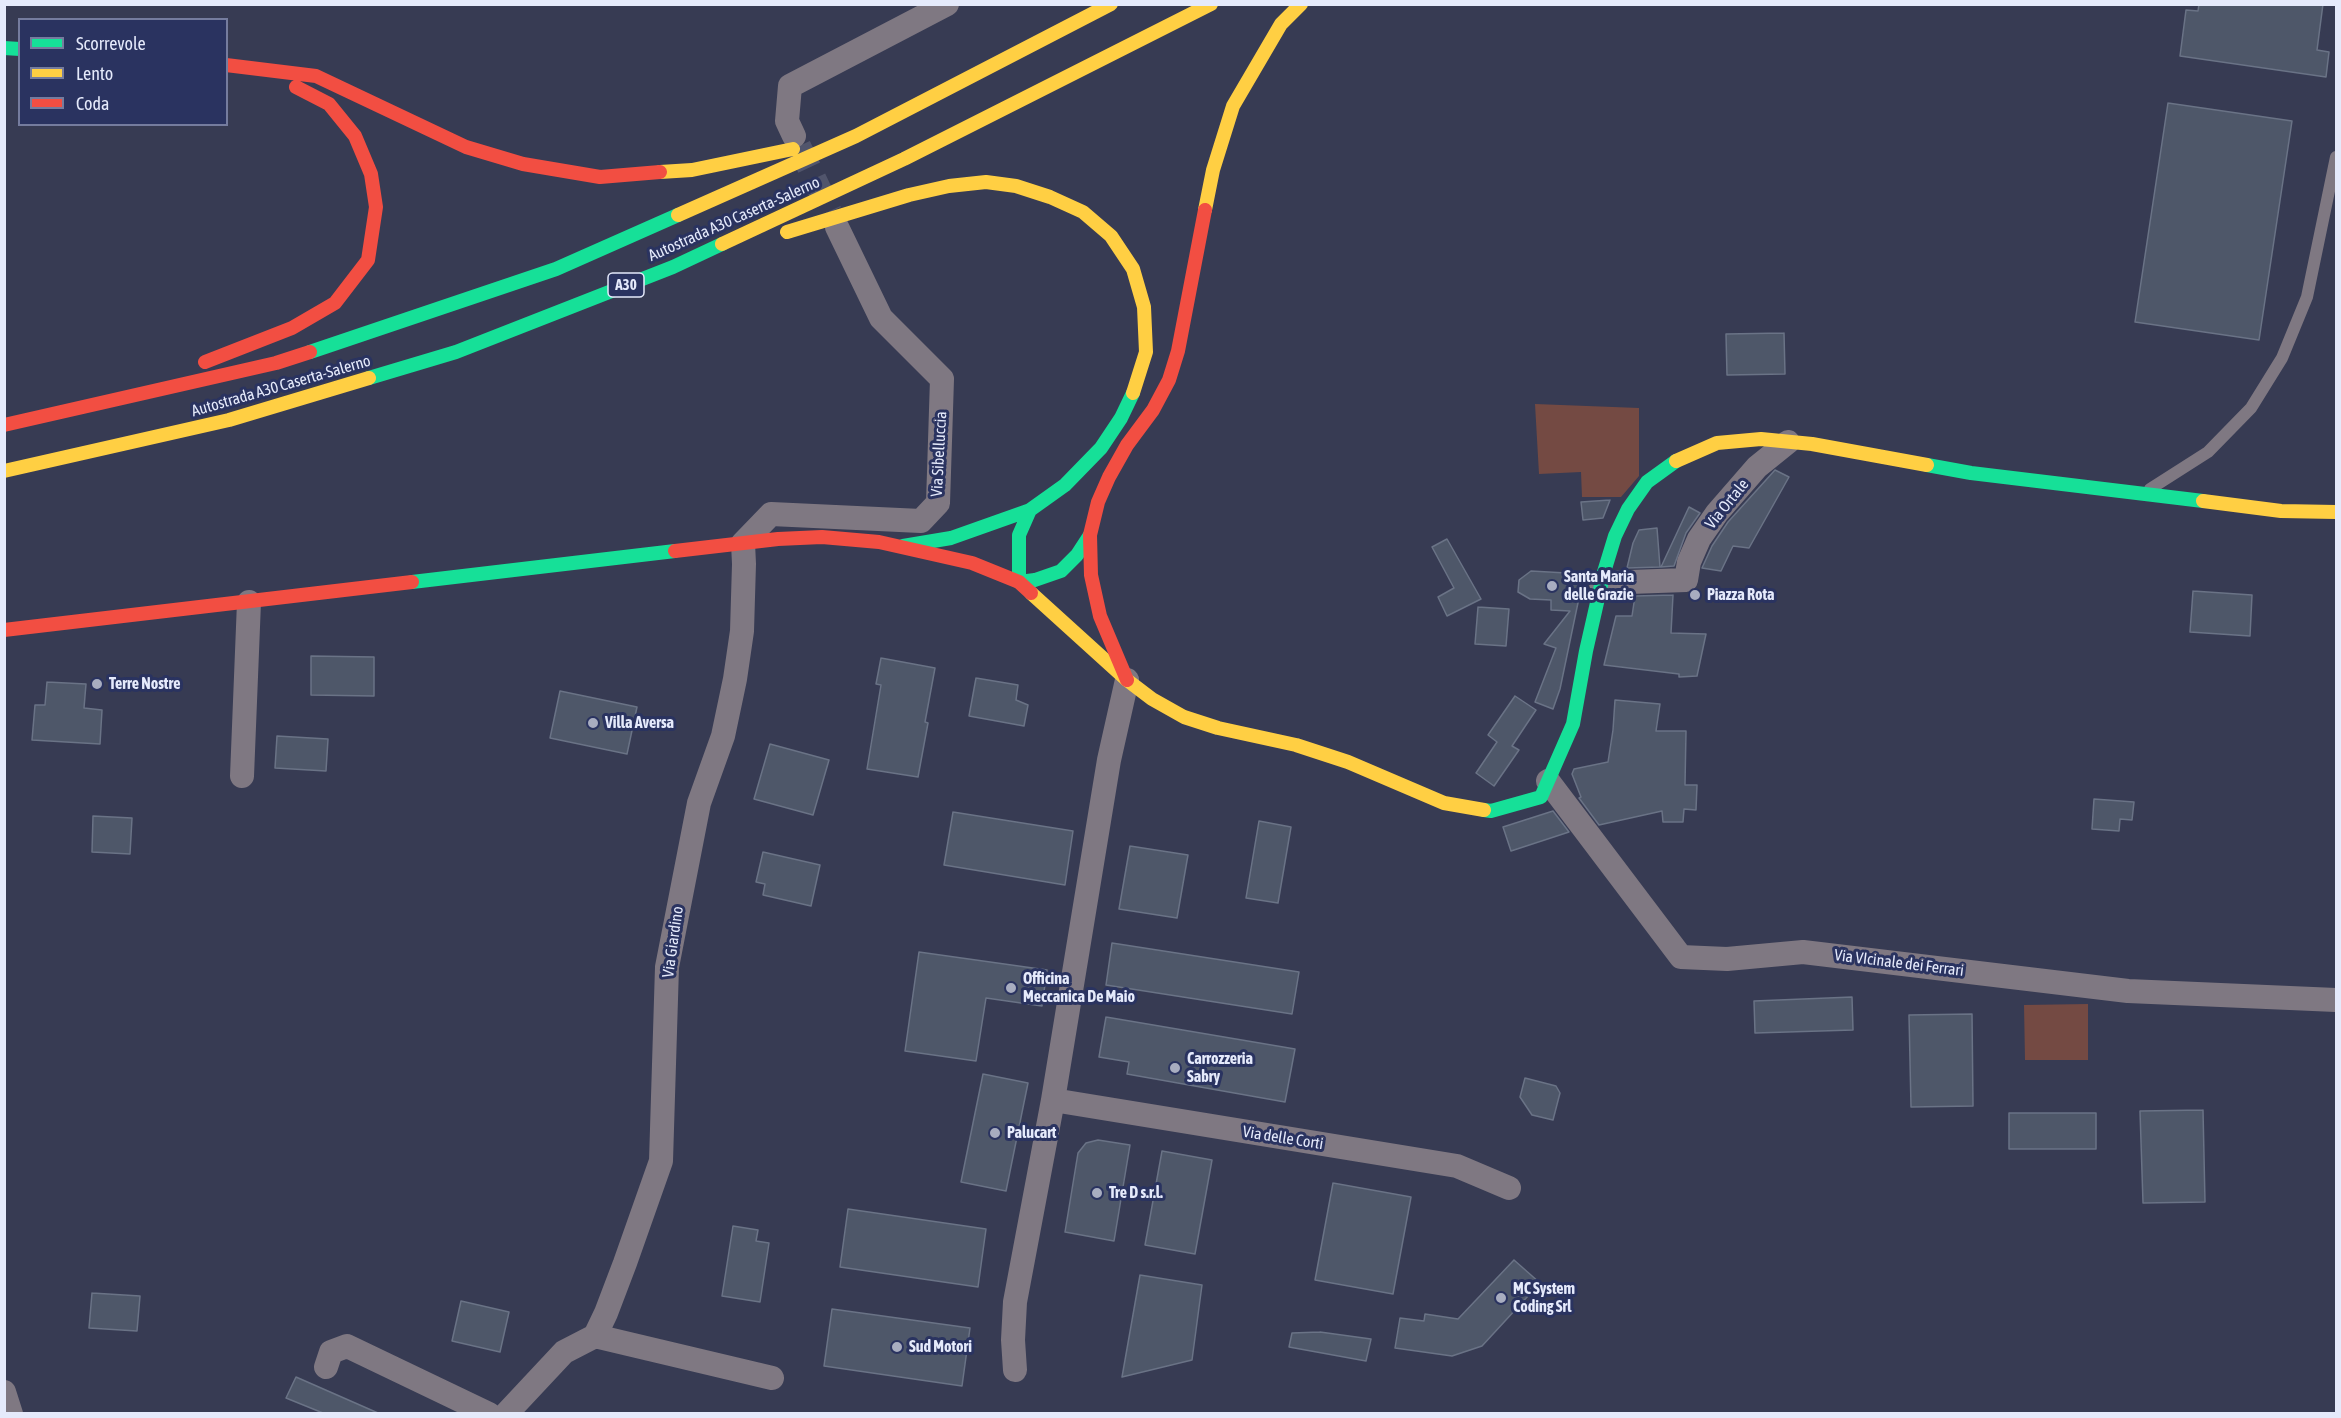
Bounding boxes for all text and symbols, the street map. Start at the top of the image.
legend [18,18,228,126]
text: Scorrevole [76,33,146,54]
text: Lento [76,63,113,84]
text: Coda [76,93,109,114]
street label: Autostrada A30 Caserta-Salerno [645,172,823,266]
road number: A30 [608,273,644,297]
street label: Autostrada A30 Caserta-Salerno [189,351,373,421]
street label: Via Sibelluccia [927,411,951,497]
street label: Via Ortale [1701,475,1753,533]
place label: Santa Maria delle Grazie [1564,567,1634,605]
marker: Santa Maria delle Grazie [1545,579,1559,593]
place label: Piazza Rota [1707,585,1775,605]
marker: Piazza Rota [1688,588,1702,602]
place label: Terre Nostre [109,674,180,694]
marker: Terre Nostre [90,677,104,691]
place label: Villa Aversa [605,713,674,733]
marker: Villa Aversa [586,716,600,730]
street label: Via Giardino [658,905,688,979]
street label: Via VIcinale dei Ferrari [1833,946,1965,980]
place label: Officina Meccanica De Maio [1023,969,1135,1007]
marker: Officina Meccanica De Maio [1004,981,1018,995]
place label: Carrozzeria Sabry [1187,1049,1253,1087]
marker: Carrozzeria Sabry [1168,1061,1182,1075]
street label: Via delle Corti [1241,1122,1325,1154]
place label: Palucart [1007,1123,1056,1143]
marker: Palucart [988,1126,1002,1140]
place label: Tre D s.r.l. [1109,1183,1163,1203]
marker: Tre D s.r.l. [1090,1186,1104,1200]
place label: MC System Coding Srl [1513,1279,1575,1317]
marker: MC System Coding Srl [1494,1291,1508,1305]
place label: Sud Motori [909,1337,972,1357]
marker: Sud Motori [890,1340,904,1354]

